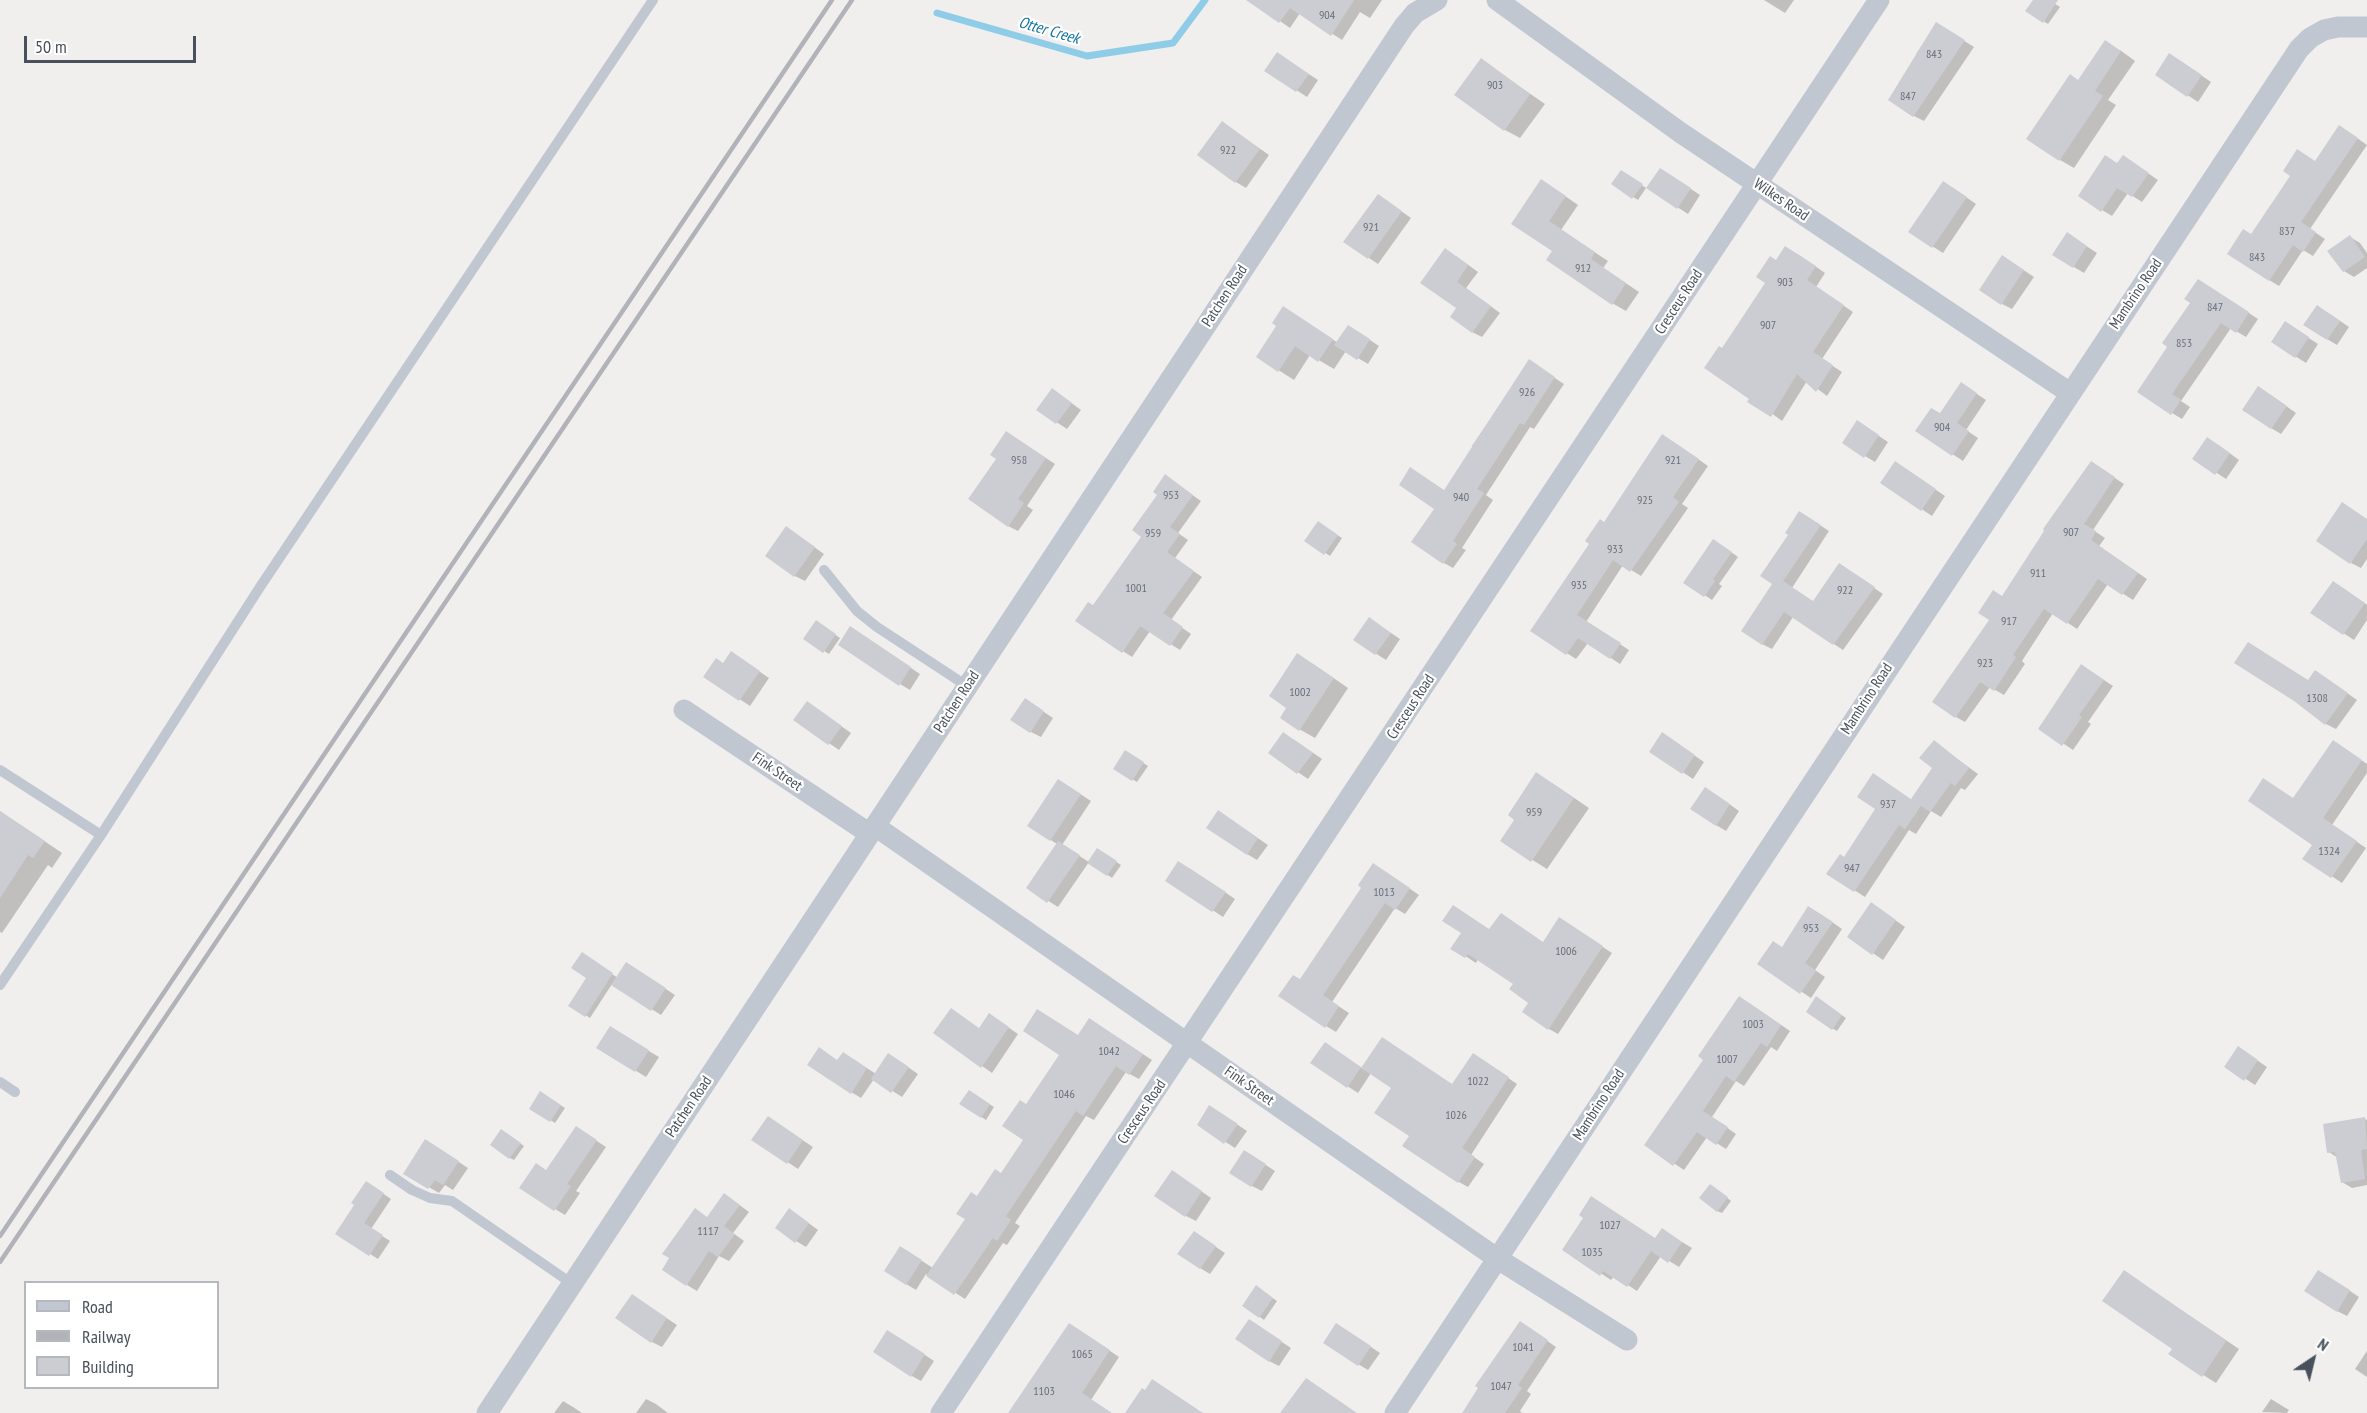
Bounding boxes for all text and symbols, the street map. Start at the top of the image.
house number: 904 [1319,9,1335,23]
water label: Otter Creek [1016,13,1082,49]
scale bar [27,24,200,62]
text: 50 m [35,35,67,58]
house number: 843 [1926,48,1942,62]
house number: 903 [1487,79,1503,93]
house number: 847 [1900,90,1916,104]
house number: 922 [1220,144,1236,158]
street label: Wilkes Road [1750,175,1812,225]
house number: 921 [1363,221,1379,235]
house number: 837 [2279,225,2295,239]
house number: 843 [2249,251,2265,265]
street label: Mambrino Road [2106,255,2166,333]
street label: Patchen Road [1198,262,1252,330]
house number: 912 [1575,262,1591,276]
street label: Cresceus Road [1651,266,1707,338]
house number: 903 [1777,276,1793,290]
house number: 847 [2207,301,2223,315]
house number: 907 [1760,319,1776,333]
house number: 853 [2176,337,2192,351]
house number: 926 [1519,386,1535,400]
house number: 904 [1934,421,1950,435]
house number: 958 [1011,454,1027,468]
house number: 921 [1665,454,1681,468]
house number: 953 [1163,489,1179,503]
house number: 940 [1453,491,1469,505]
house number: 925 [1637,494,1653,508]
house number: 907 [2063,526,2079,540]
house number: 959 [1145,527,1161,541]
house number: 933 [1607,543,1623,557]
house number: 911 [2030,567,2046,581]
house number: 935 [1571,579,1587,593]
house number: 1001 [1125,582,1147,596]
house number: 922 [1837,584,1853,598]
house number: 917 [2001,615,2017,629]
house number: 923 [1977,657,1993,671]
street label: Mambrino Road [1837,660,1897,738]
street label: Patchen Road [930,668,984,736]
street label: Cresceus Road [1383,671,1439,743]
house number: 1002 [1289,686,1311,700]
house number: 1308 [2306,692,2328,706]
street label: Fink Street [749,749,805,795]
house number: 937 [1880,798,1896,812]
house number: 959 [1526,806,1542,820]
house number: 1324 [2318,845,2340,859]
house number: 947 [1844,862,1860,876]
house number: 1013 [1373,886,1395,900]
house number: 953 [1803,922,1819,936]
house number: 1006 [1555,945,1577,959]
house number: 1003 [1742,1018,1764,1032]
house number: 1042 [1098,1045,1120,1059]
house number: 1007 [1716,1053,1738,1067]
street label: Fink Street [1221,1063,1277,1109]
street label: Mambrino Road [1569,1066,1629,1144]
street label: Patchen Road [662,1073,716,1141]
house number: 1022 [1467,1075,1489,1089]
street label: Cresceus Road [1114,1076,1170,1148]
house number: 1046 [1053,1088,1075,1102]
house number: 1026 [1445,1109,1467,1123]
house number: 1027 [1599,1219,1621,1233]
house number: 1117 [697,1225,719,1239]
house number: 1035 [1581,1246,1603,1260]
legend [24,1281,219,1389]
text: Road [82,1295,113,1318]
text: Railway [82,1325,131,1348]
north arrow [2283,1329,2343,1389]
text: N [2314,1334,2333,1355]
house number: 1041 [1512,1341,1534,1355]
house number: 1065 [1071,1348,1093,1362]
text: Building [82,1355,134,1378]
house number: 1047 [1490,1380,1512,1394]
house number: 1103 [1033,1385,1055,1399]

